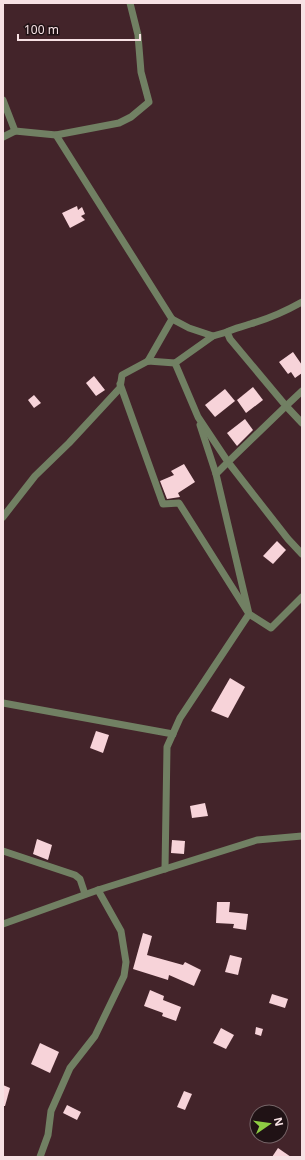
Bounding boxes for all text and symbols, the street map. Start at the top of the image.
scale bar [18,16,140,42]
text: 100 m [24,21,59,38]
north arrow [249,1104,289,1144]
text: N [271,1116,288,1128]

